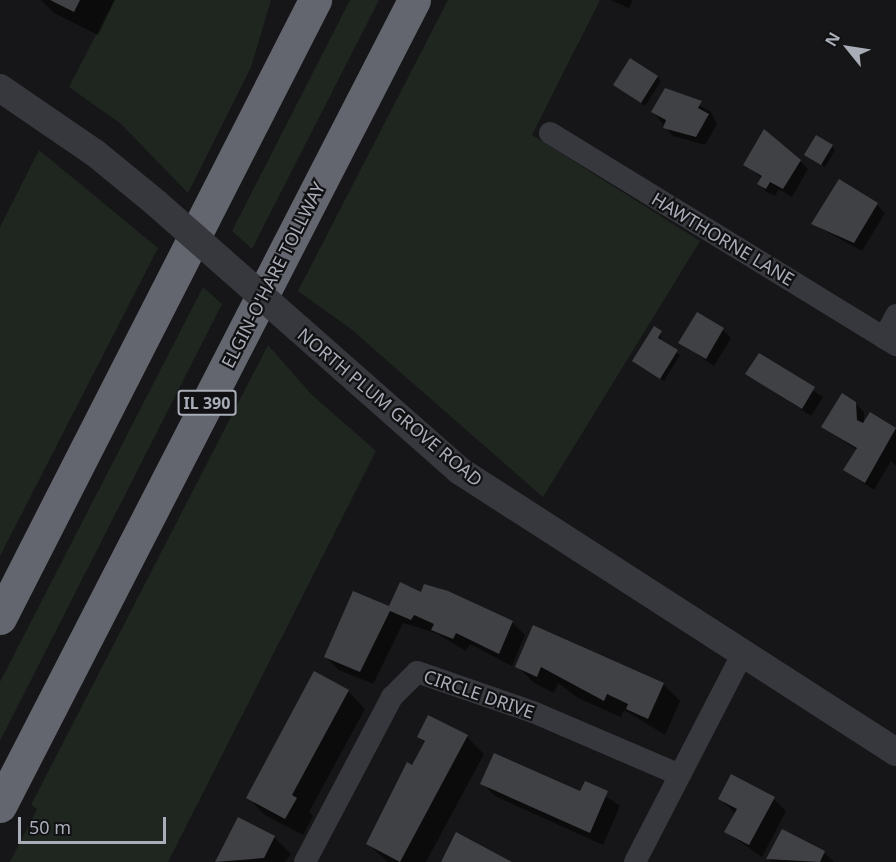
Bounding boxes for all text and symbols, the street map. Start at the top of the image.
north arrow [818,18,878,78]
text: N [820,28,845,50]
street label: ELGIN-O'HARE TOLLWAY [217,179,329,371]
street label: HAWTHORNE LANE [648,188,798,290]
street label: NORTH PLUM GROVE ROAD [293,323,487,491]
road number: IL 390 [177,390,237,416]
street label: CIRCLE DRIVE [421,665,537,723]
scale bar [21,805,170,843]
text: 50 m [29,815,71,839]

